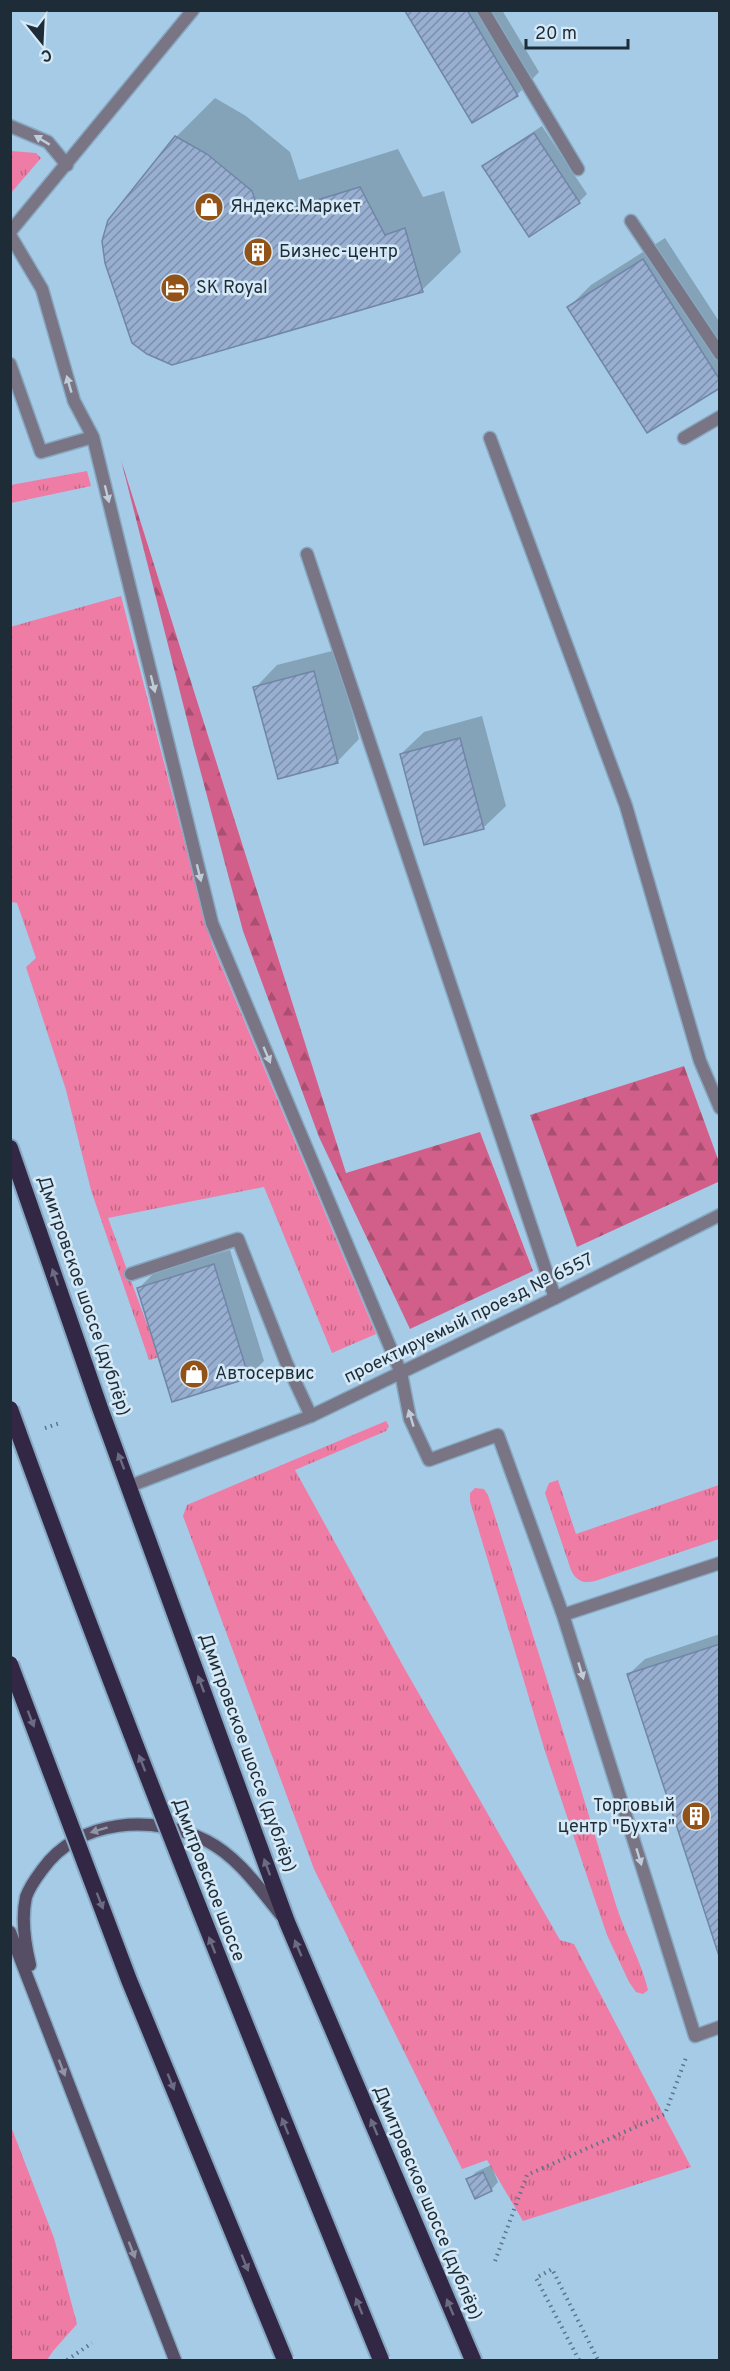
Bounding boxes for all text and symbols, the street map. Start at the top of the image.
north arrow [12,12,72,72]
scale bar [526,12,628,50]
text: 20 m [535,23,577,46]
text: С [38,43,54,65]
one-way arrow [34,135,51,146]
shop icon: Яндекс.Маркет [193,191,225,223]
place label: Яндекс.Маркет [230,196,361,219]
building icon: Бизнес-центр [242,236,274,268]
place label: Бизнес-центр [279,241,398,264]
hotel icon: SK Royal [159,272,191,304]
place label: SK Royal [196,277,268,300]
one-way arrow [64,375,73,393]
one-way arrow [102,485,112,503]
one-way arrow [149,674,159,693]
one-way arrow [195,864,205,882]
one-way arrow [262,1047,272,1065]
street label: Дмитровское шоссе (дублёр) [31,1173,135,1419]
street label: проектируемый проезд № 6557 [340,1248,598,1390]
one-way arrow [50,1268,60,1286]
shop icon: Автосервис [178,1358,210,1390]
place label: Автосервис [215,1363,315,1386]
one-way arrow [406,1409,415,1427]
one-way arrow [115,1452,125,1470]
street label: Дмитровское шоссе (дублёр) [193,1630,301,1876]
one-way arrow [576,1662,586,1680]
one-way arrow [196,1675,206,1693]
one-way arrow [26,1710,36,1728]
one-way arrow [137,1754,146,1772]
street label: Дмитровское шоссе [166,1795,250,1965]
place label: Торговый центр "Бухта" [558,1795,675,1839]
building icon: Торговый центр "Бухта" [680,1800,712,1832]
one-way arrow [90,1826,108,1836]
one-way arrow [635,1848,644,1866]
one-way arrow [262,1858,272,1876]
one-way arrow [95,1892,105,1910]
one-way arrow [207,1936,216,1954]
one-way arrow [293,1938,303,1956]
one-way arrow [58,2059,68,2077]
one-way arrow [166,2074,176,2092]
street label: Дмитровское шоссе (дублёр) [367,2082,487,2324]
one-way arrow [280,2116,290,2134]
one-way arrow [369,2118,379,2136]
one-way arrow [128,2241,138,2259]
one-way arrow [241,2254,250,2272]
one-way arrow [354,2297,364,2315]
one-way arrow [445,2297,455,2315]

